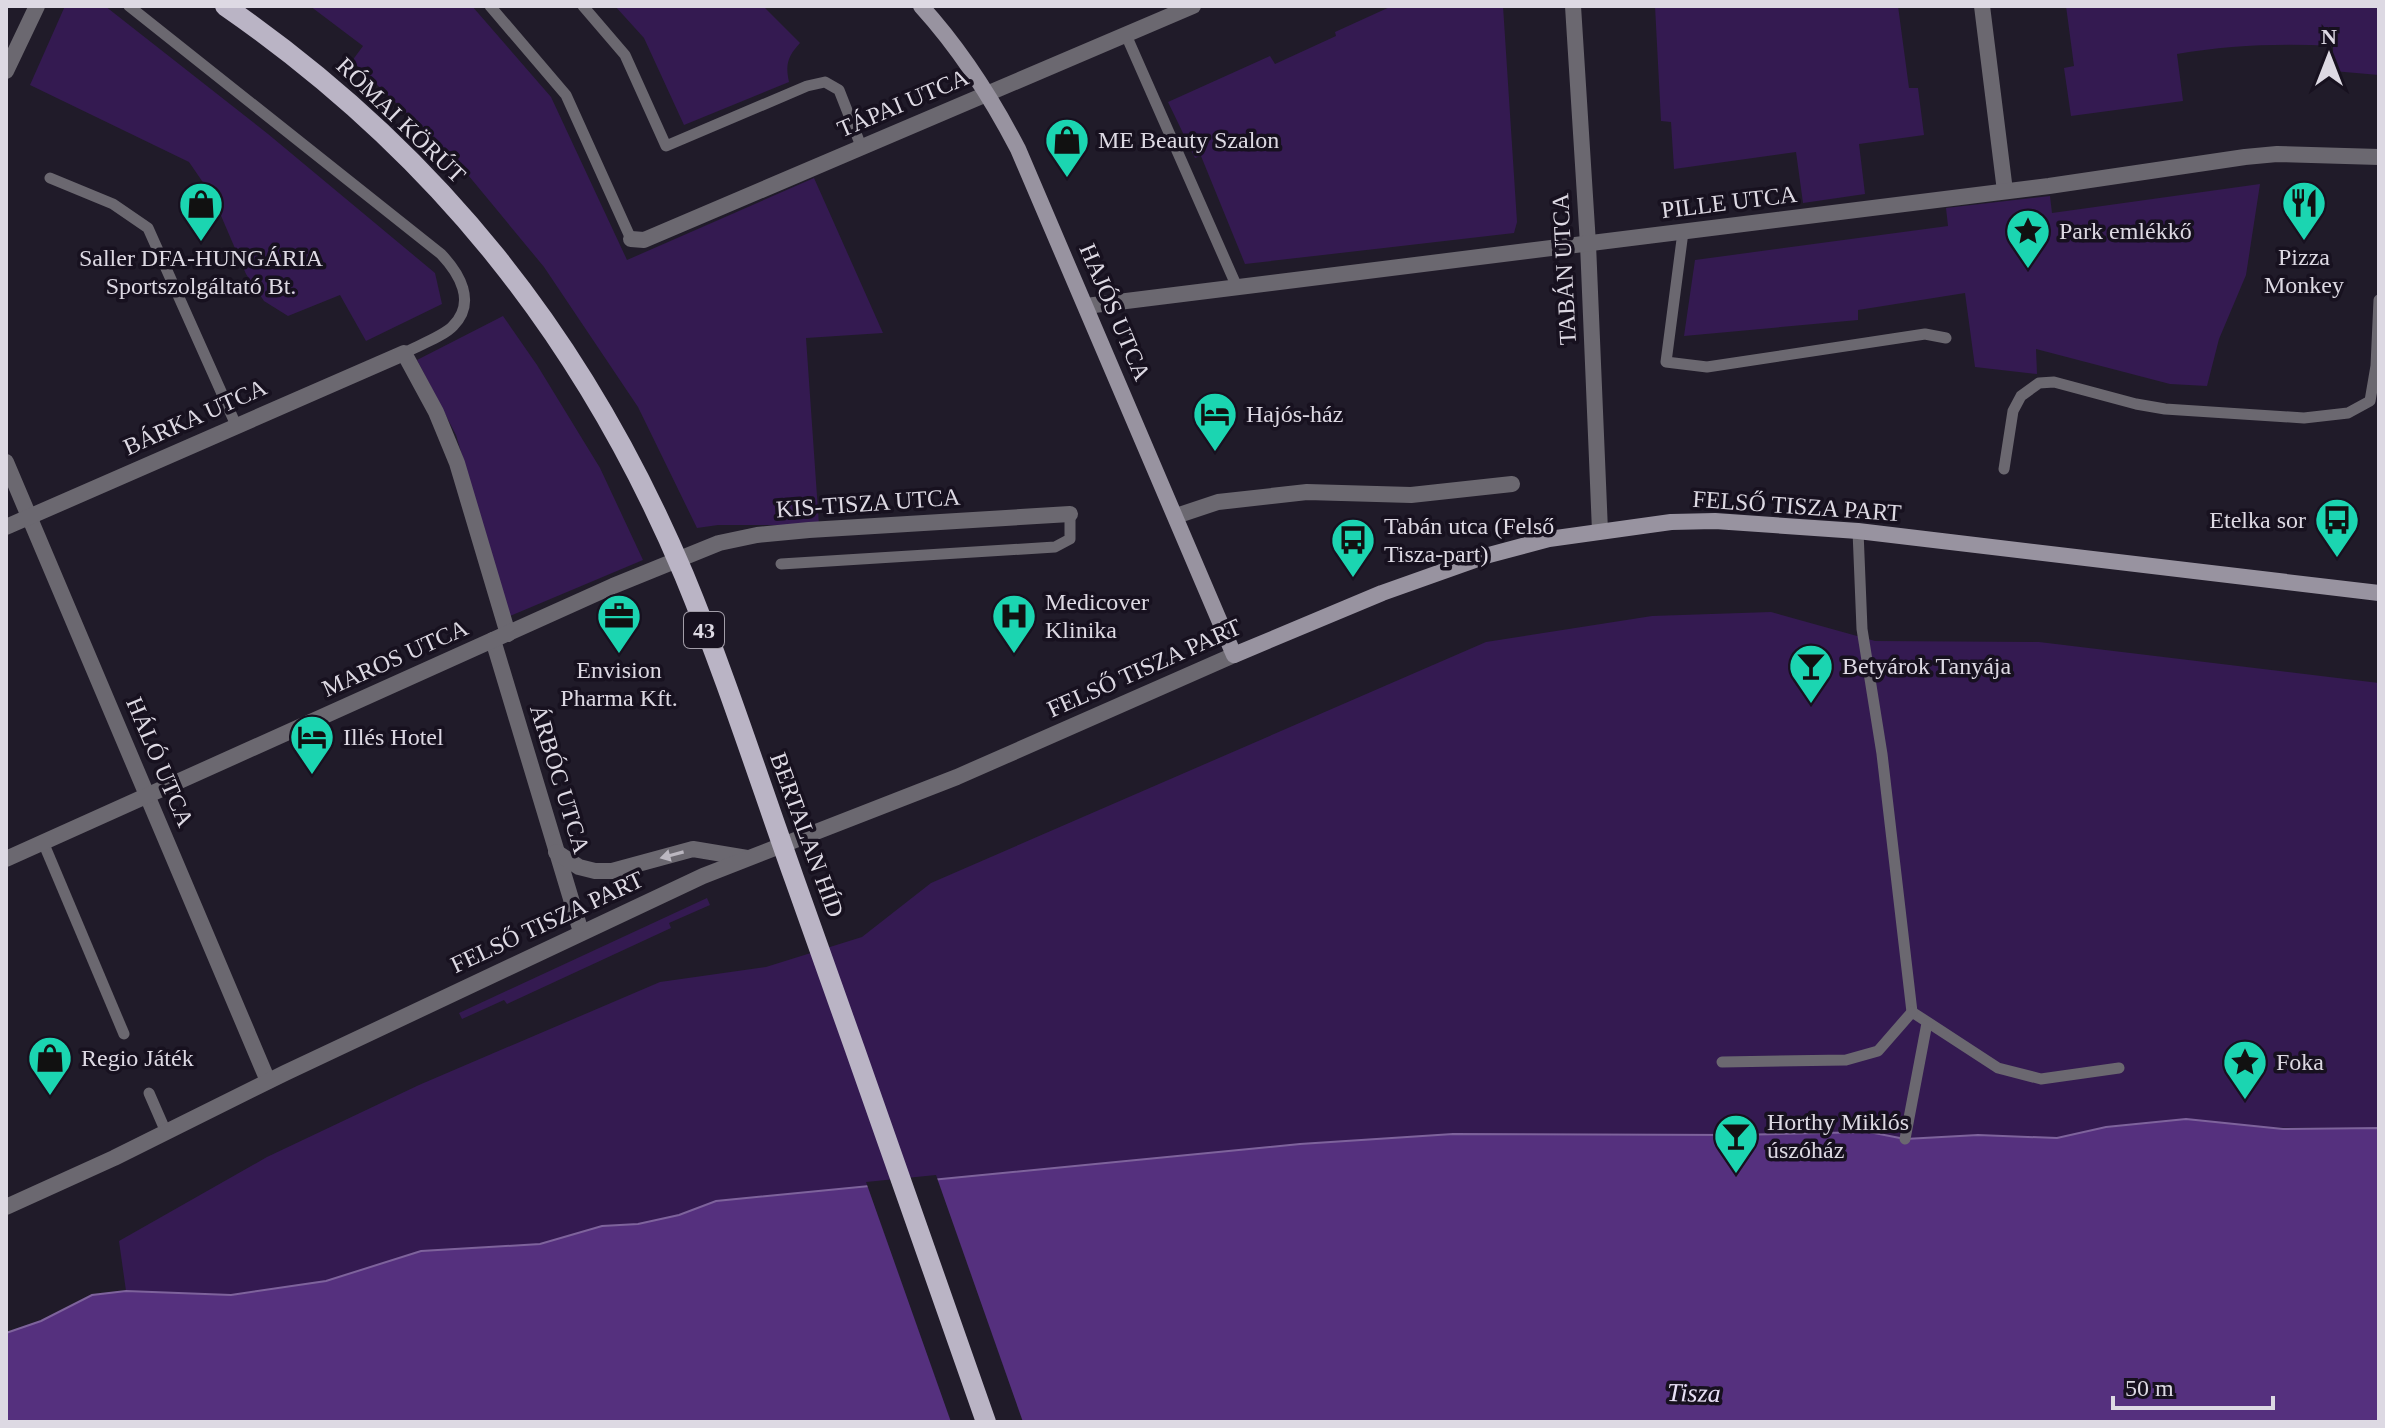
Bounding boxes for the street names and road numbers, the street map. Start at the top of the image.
street label: RÓMAI KÖRÚT [331,52,471,188]
street label: TÁPAI UTCA [834,63,973,142]
street label: PILLE UTCA [1660,181,1799,223]
street label: TABÁN UTCA [1547,192,1581,346]
street label: HAJÓS UTCA [1075,240,1156,385]
street label: BÁRKA UTCA [119,374,271,460]
street label: KIS-TISZA UTCA [775,484,962,522]
street label: FELSŐ TISZA PART [1692,486,1903,526]
road number: 43 [684,612,724,648]
street label: FELSŐ TISZA PART [1043,613,1245,722]
street label: MAROS UTCA [318,614,472,702]
street label: HÁLÓ UTCA [121,693,199,831]
street label: ÁRBÓC UTCA [525,702,595,857]
street label: BERTALAN HÍD [765,749,849,921]
street label: FELSŐ TISZA PART [447,866,648,978]

